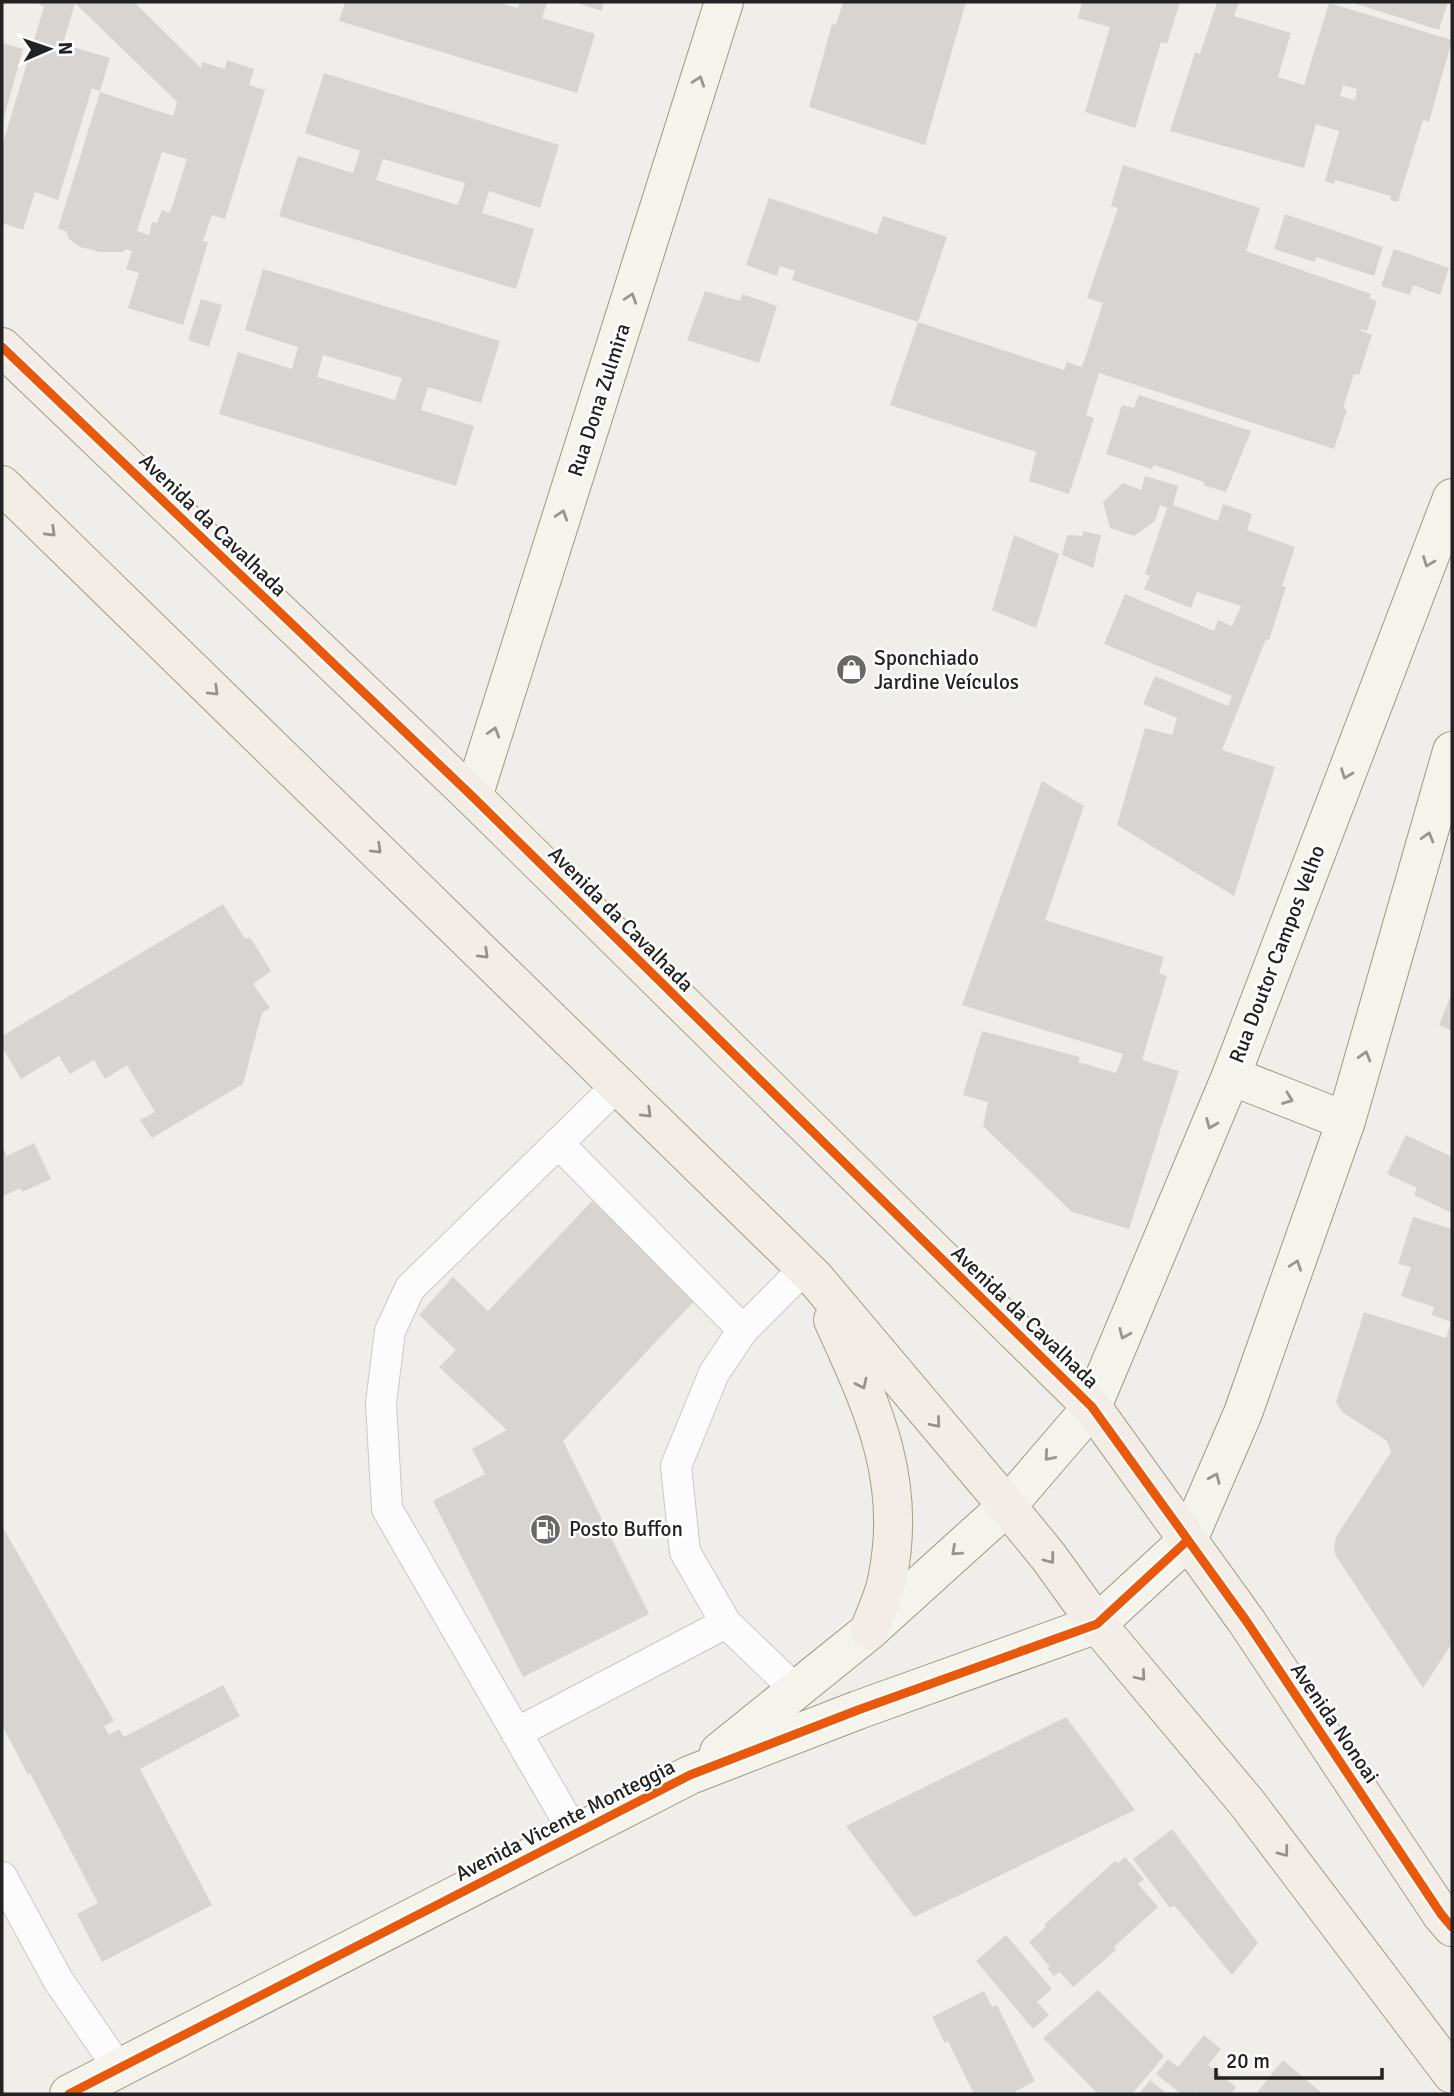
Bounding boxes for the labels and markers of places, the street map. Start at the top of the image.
place label: Sponchiado Jardine Veículos [874,645,1019,695]
shop icon: Sponchiado Jardine Veículos [834,653,868,687]
fuel station icon: Posto Buffon [529,1512,563,1546]
place label: Posto Buffon [569,1516,683,1542]

